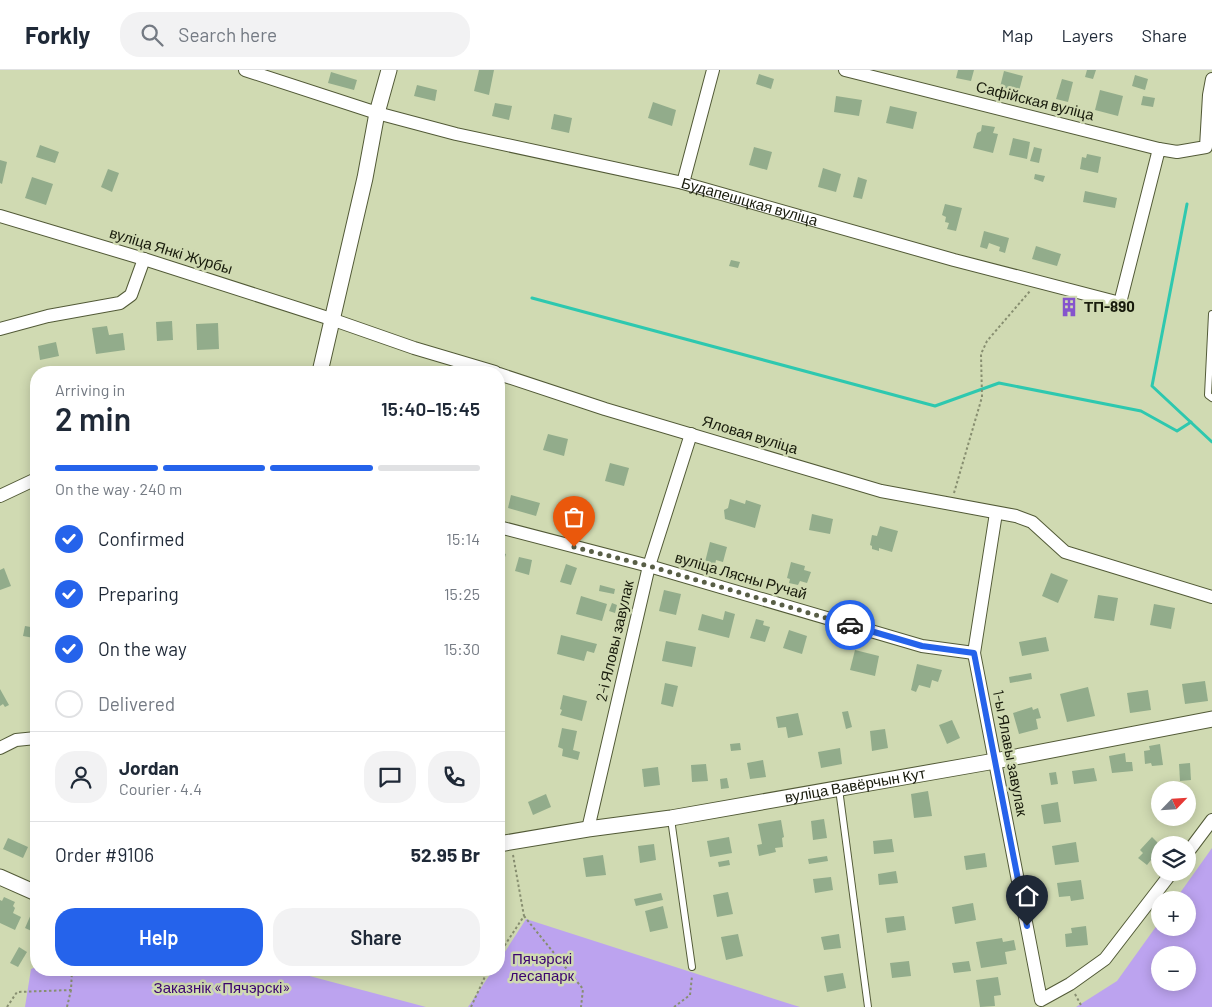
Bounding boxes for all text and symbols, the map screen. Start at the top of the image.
search box [120,12,470,57]
text: Forkly [25,20,90,49]
icon: search [138,21,166,49]
text: Search here [178,23,277,46]
text: Map [1001,24,1033,46]
text: Layers [1061,24,1114,46]
text: Share [1142,24,1187,46]
street label: Сафійская вуліца [974,77,1097,124]
street label: Будапешцкая вуліца [680,173,821,229]
street label: вуліца Янкі Журбы [108,223,235,277]
building icon: ТП-890 [1058,296,1080,318]
place label: ТП-890 [1084,297,1135,315]
text: Arriving in [55,380,125,399]
text: 15:40–15:45 [381,397,480,420]
text: 2 min [55,399,131,437]
street label: Яловая вуліца [700,411,801,457]
text: On the way · 240 m [55,479,182,498]
pin [553,496,595,547]
icon: bag [560,503,588,531]
icon: check [55,525,83,553]
text: Confirmed [98,527,185,550]
text: 15:14 [446,529,480,548]
street label: вуліца Лясны Ручай [673,548,809,602]
street label: 2-і Яловы завулак [591,578,637,703]
icon: check [55,580,83,608]
text: Preparing [98,582,179,605]
text: 15:25 [444,584,480,603]
courier [825,600,875,650]
icon: car [836,611,864,639]
icon: check [55,635,83,663]
text: On the way [98,637,187,660]
text: 15:30 [443,639,480,658]
street label: 1-ы Ялавы завулак [990,688,1032,818]
text: Delivered [98,692,175,715]
button: person [55,751,107,803]
button: chat [364,751,416,803]
button: phone [428,751,480,803]
text: Jordan [119,756,179,779]
street label: вуліца Вавёрчын Кут [783,763,927,806]
text: Courier · 4.4 [119,779,202,798]
north arrow [1151,781,1196,826]
map controls [1151,781,1196,991]
button: layers [1151,836,1196,881]
text: Order #9106 [55,843,154,866]
text: 52.95 Br [411,843,480,866]
pin [1006,875,1048,926]
icon: home [1013,882,1041,910]
button: + [1151,891,1196,936]
button: Help [55,908,263,966]
button: Share [273,908,480,966]
button: − [1151,946,1196,991]
park label: Пячэрскі лесапарк [510,949,575,984]
park label: Заказнік «Пячэрскі» [154,978,290,996]

